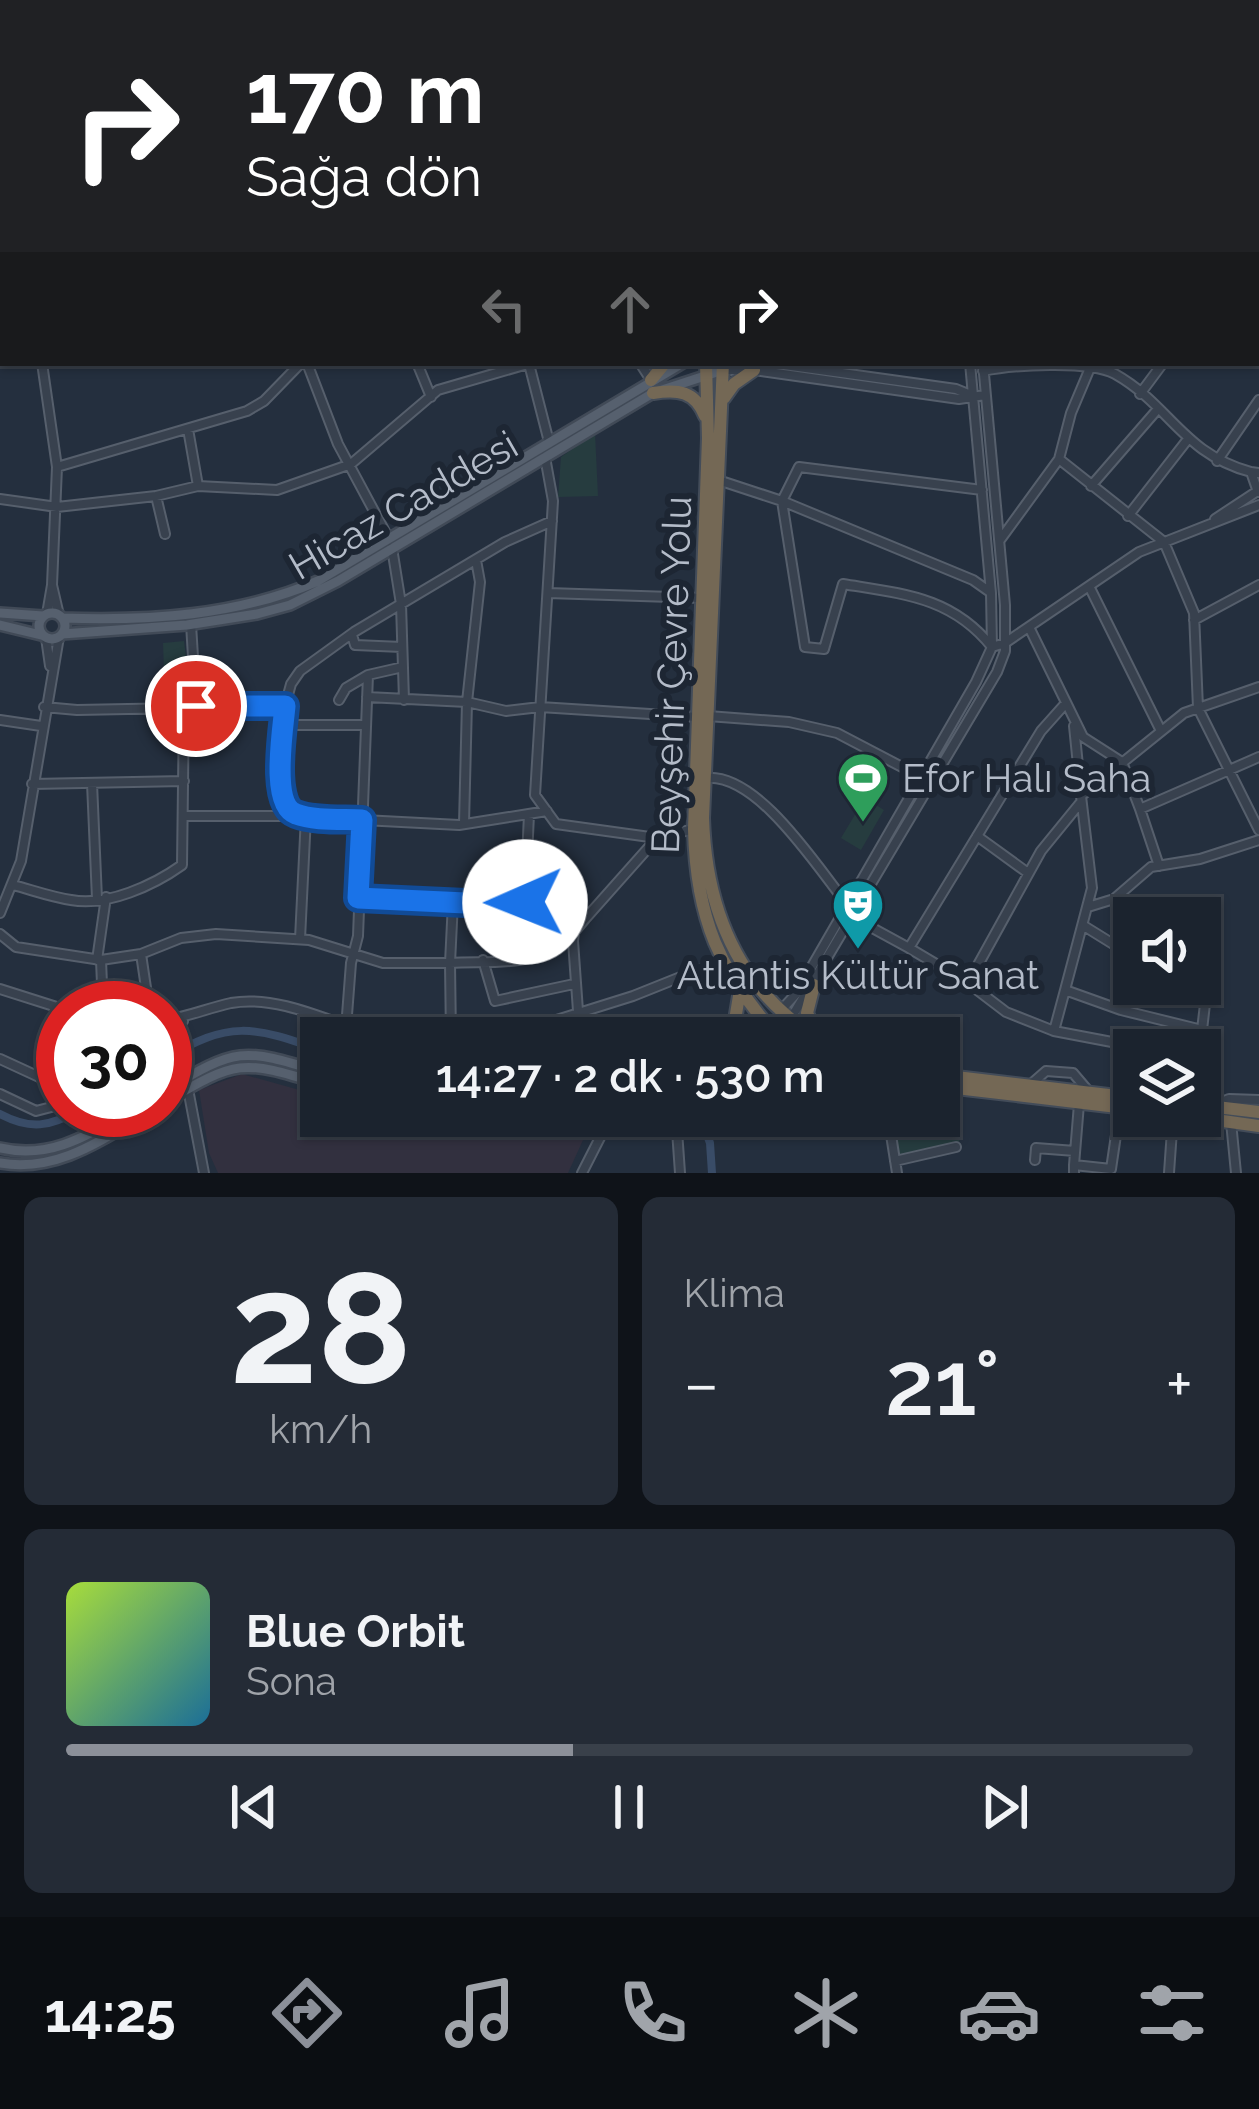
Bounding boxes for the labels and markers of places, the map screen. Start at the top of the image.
pin [145,655,247,757]
sports icon: Efor Halı Saha [835,750,891,824]
place label: Efor Halı Saha [902,755,1151,801]
theatre icon: Atlantis Kültür Sanat [830,877,886,951]
place label: Atlantis Kültür Sanat [677,952,1039,998]

